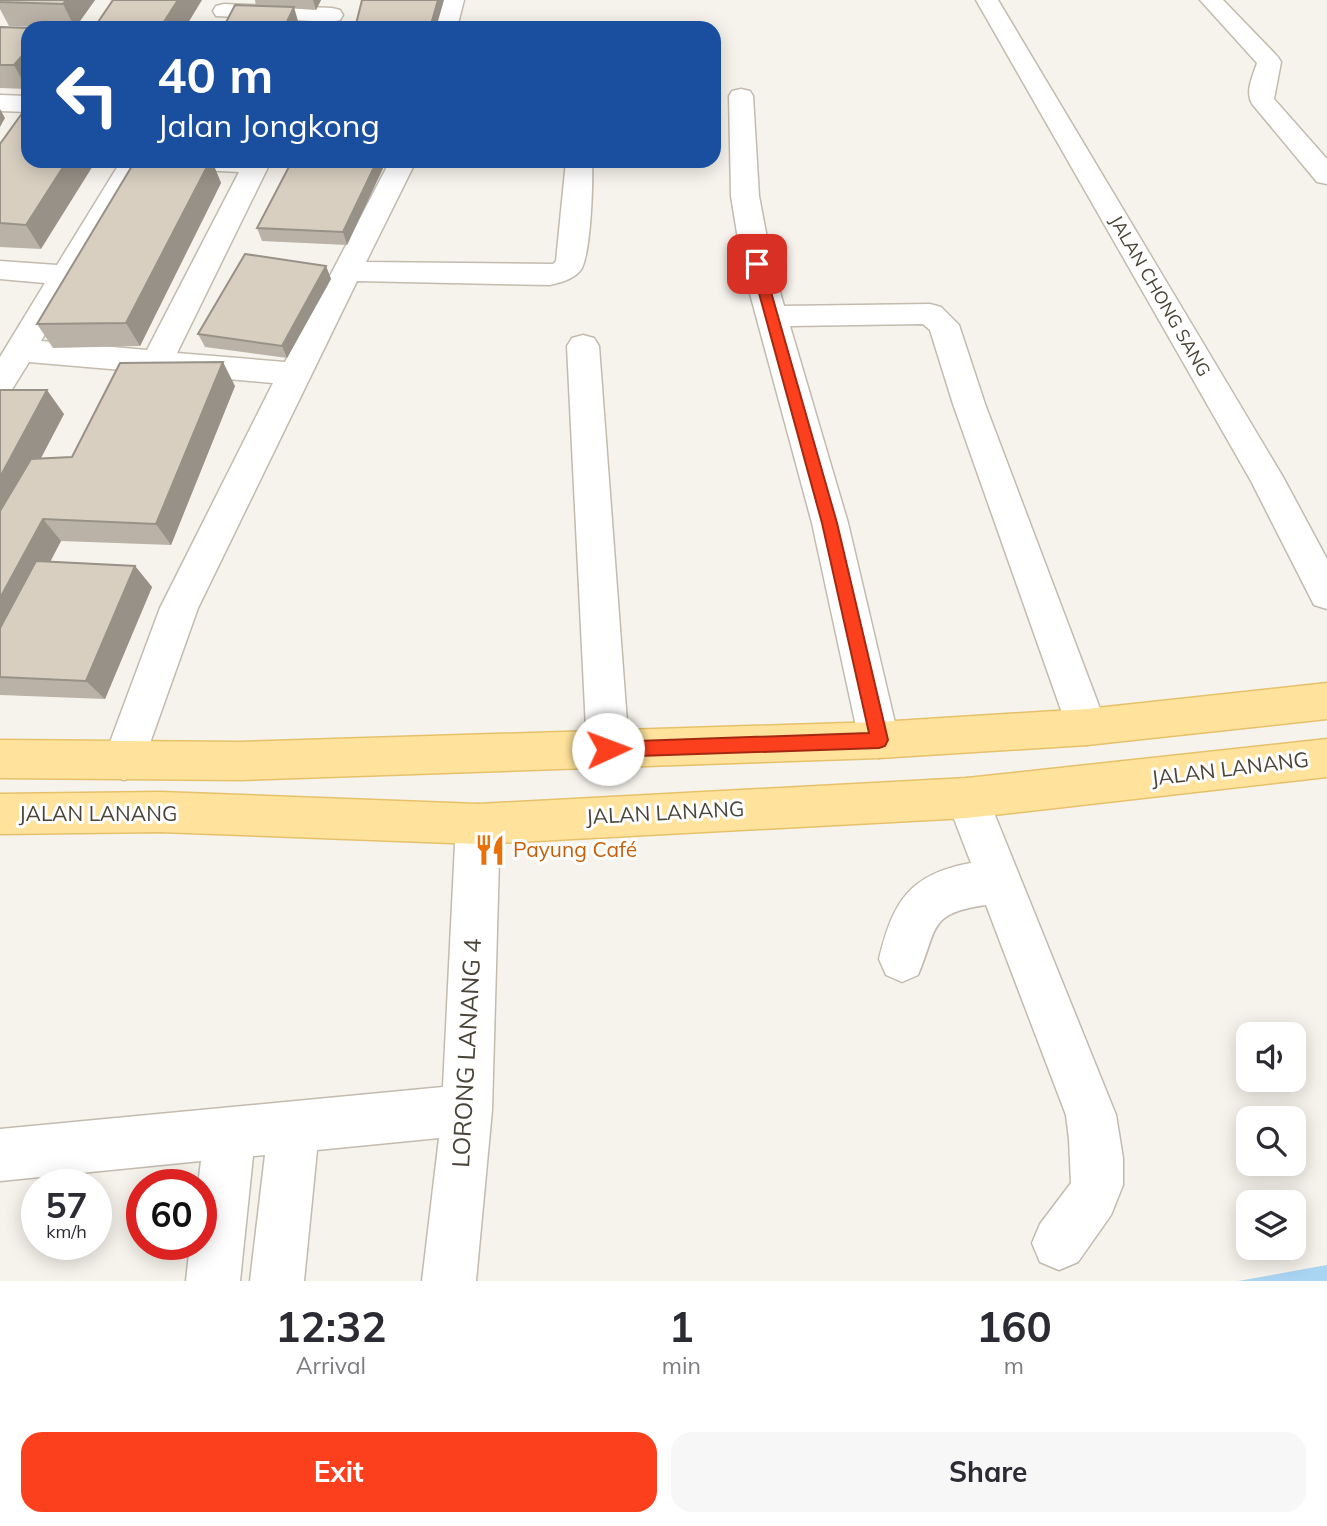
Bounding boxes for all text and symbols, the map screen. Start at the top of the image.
text: 40 m [157,44,273,105]
icon: left [42,49,133,140]
text: Jalan Jongkong [157,105,380,145]
street label: JALAN CHONG SANG [1105,211,1216,380]
pin [727,234,787,294]
icon: arrive [738,245,776,283]
position arrow [571,712,645,786]
street label: JALAN LANANG [1150,745,1310,791]
street label: JALAN LANANG [585,795,745,829]
street label: JALAN LANANG [19,800,177,826]
restaurant icon: Payung Café [473,833,507,867]
place label: Payung Café [513,836,637,862]
street label: LORONG LANANG 4 [445,938,487,1168]
map controls [1236,1022,1306,1260]
button: sound [1236,1022,1306,1092]
button: search [1236,1106,1306,1176]
speed limit sign: 60 [126,1169,217,1260]
text: 57 [45,1183,88,1227]
button: layers [1236,1190,1306,1260]
text: km/h [46,1220,87,1243]
text: 12:32 [275,1300,386,1353]
text: 1 [669,1300,694,1353]
text: 160 [976,1300,1052,1353]
text: Arrival [296,1351,366,1380]
text: min [662,1351,701,1380]
text: m [1004,1351,1024,1380]
button: Exit [21,1432,657,1512]
button: Share [671,1432,1306,1512]

